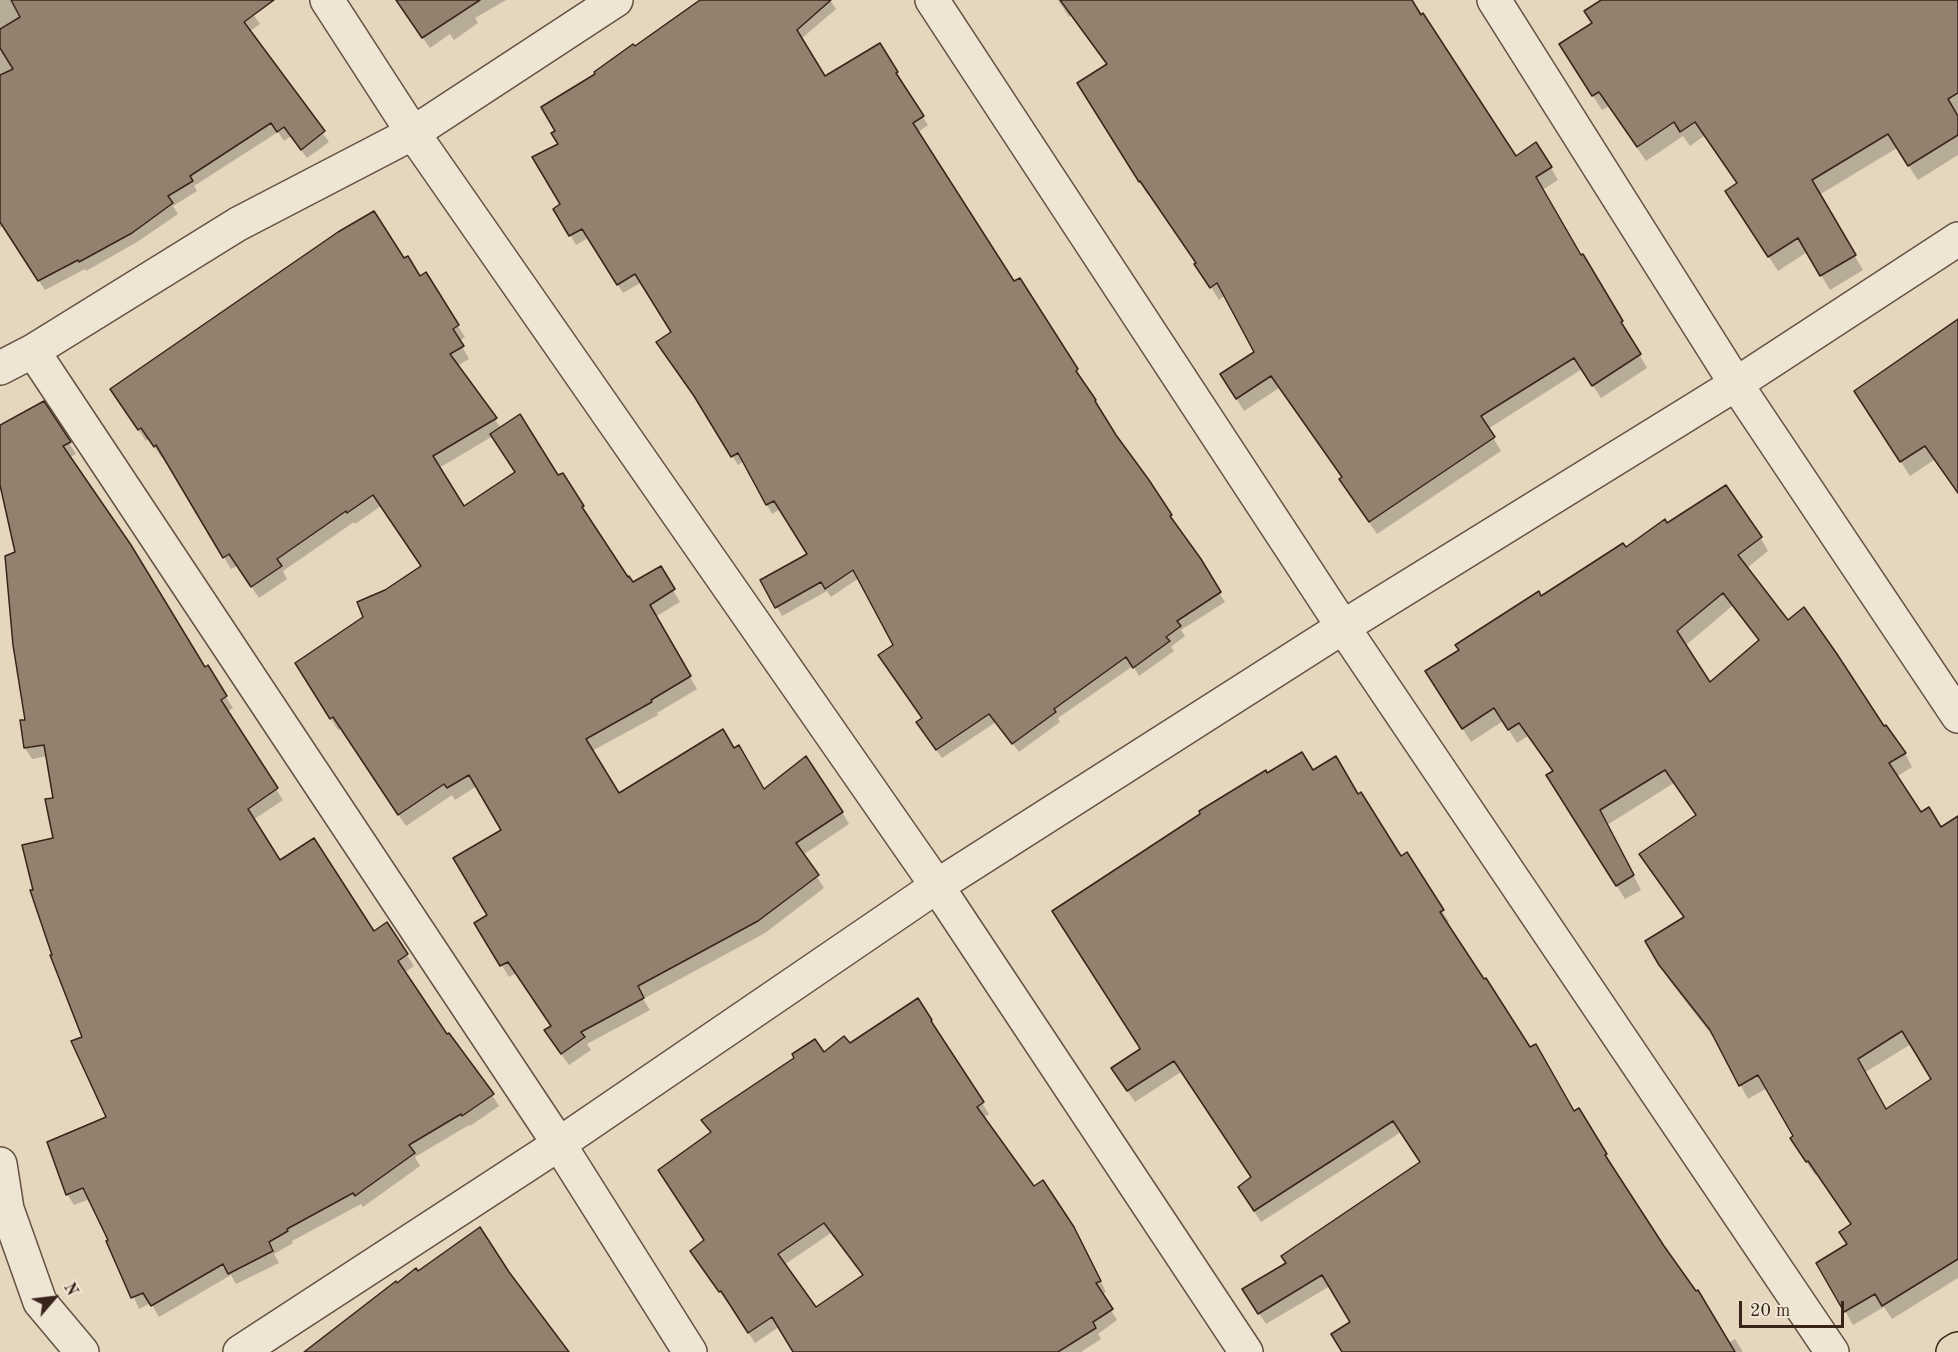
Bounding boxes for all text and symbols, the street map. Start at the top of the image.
north arrow [24,1268,84,1328]
text: N [60,1280,80,1299]
scale bar [1742,1289,1847,1327]
text: 20 m [1750,1302,1790,1320]

